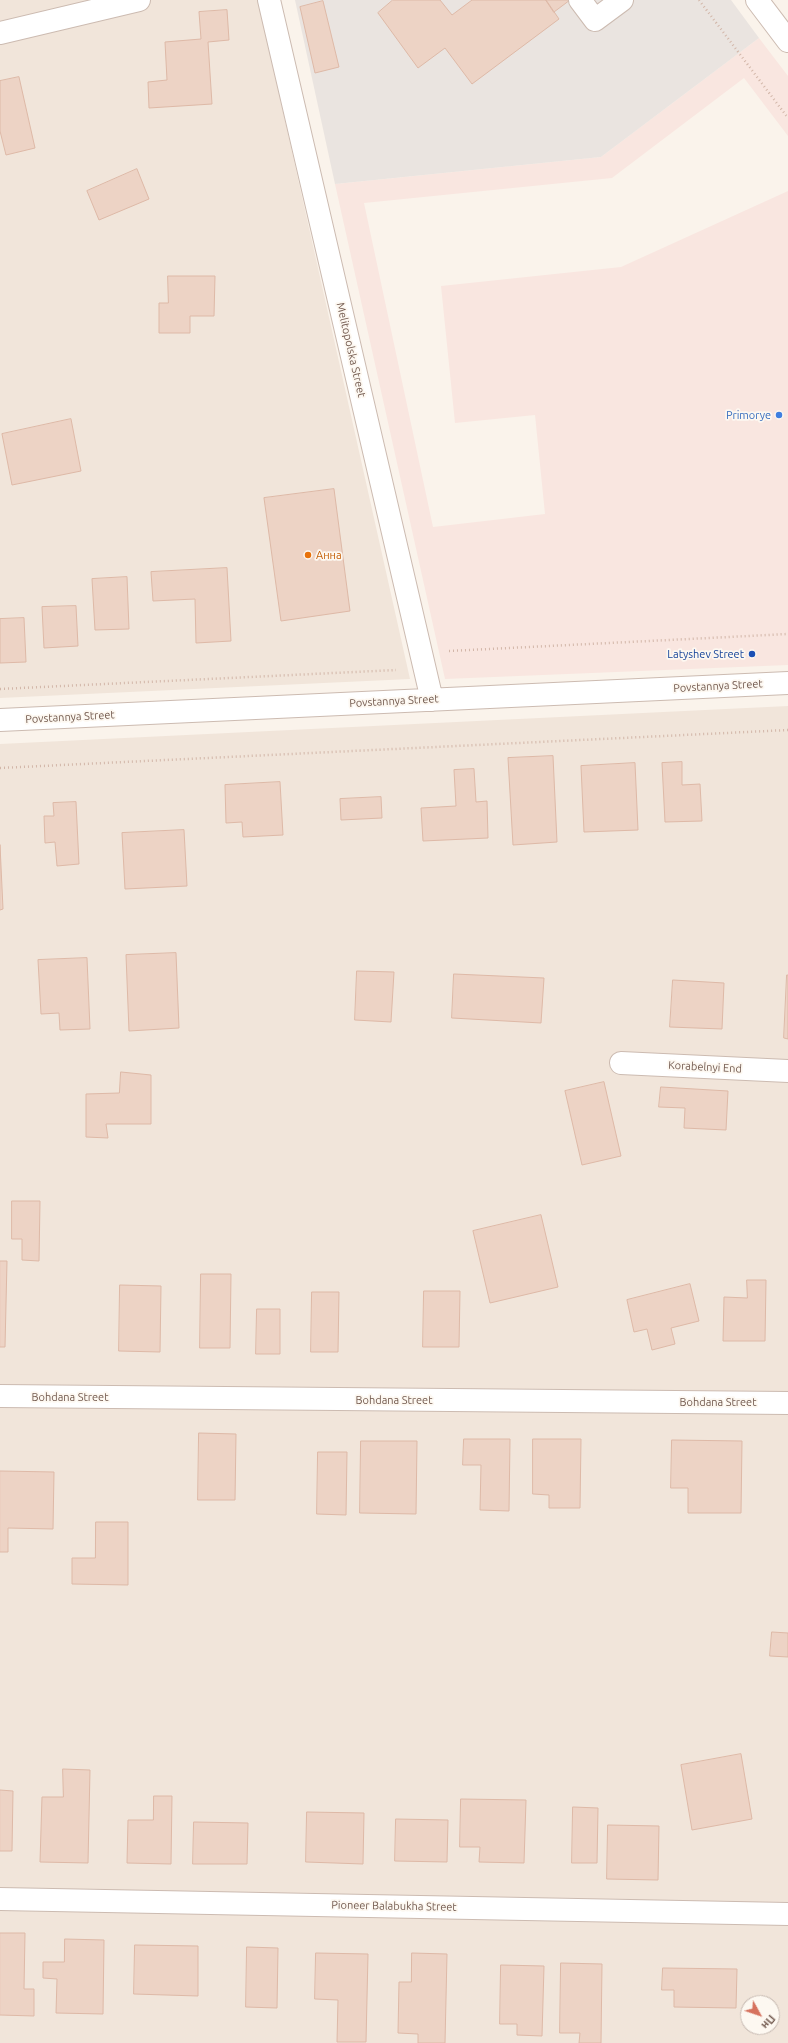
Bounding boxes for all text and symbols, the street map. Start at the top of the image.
street label: Melitopolska Street [334,301,368,399]
place label: Primorye [726,408,771,422]
marker: Primorye [774,410,784,420]
place label: Анна [316,548,342,562]
marker: Анна [303,550,313,560]
place label: Latyshev Street [667,647,744,661]
marker: Latyshev Street [747,649,757,659]
street label: Povstannya Street [673,677,763,695]
street label: Povstannya Street [349,692,439,710]
street label: Povstannya Street [25,708,115,726]
street label: Korabelnyi End [668,1058,742,1076]
street label: Bohdana Street [32,1390,108,1404]
street label: Bohdana Street [356,1393,432,1407]
street label: Bohdana Street [680,1395,756,1409]
street label: Pioneer Balabukha Street [331,1898,457,1914]
north arrow [740,1995,780,2035]
text: Пн [759,2013,778,2031]

